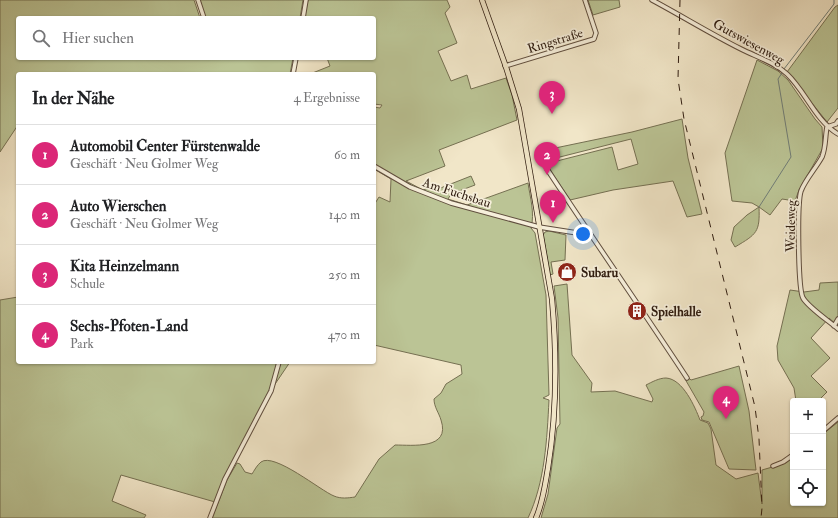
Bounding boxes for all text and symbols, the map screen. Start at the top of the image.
search box [16,16,376,60]
street label: Gutswiesenweg [710,16,788,68]
street label: Ringstraße [526,25,586,57]
icon: search [30,27,52,49]
text: Hier suchen [62,29,134,48]
pin: 3 [539,81,565,114]
text: In der Nähe [32,88,114,109]
text: 4 Ergebnisse [293,90,360,106]
text: Automobil Center Fürstenwalde [70,137,260,156]
pin: 2 [534,142,560,175]
text: 1 [43,147,47,163]
text: 60 m [334,147,360,163]
text: Geschäft · Neu Golmer Weg [70,156,218,172]
street label: Am Fuchsbau [420,174,493,212]
pin: 1 [540,190,566,223]
text: Auto Wierschen [70,197,166,216]
street label: Weideweg [783,199,799,253]
text: 2 [42,207,48,223]
text: 140 m [329,207,360,223]
text: Geschäft · Neu Golmer Weg [70,216,218,232]
your location [573,224,593,244]
text: Kita Heinzelmann [70,257,179,276]
shop icon: Subaru [556,261,578,283]
place label: Subaru [581,265,618,281]
text: 3 [43,267,48,283]
text: 250 m [328,267,360,283]
text: Schule [70,276,105,292]
building icon: Spielhalle [626,300,648,322]
place label: Spielhalle [651,304,702,321]
text: Sechs-Pfoten-Land [70,317,188,336]
text: 4 [41,327,49,343]
text: 470 m [328,327,360,343]
text: Park [70,336,94,352]
pin: 4 [713,386,739,419]
map controls [790,398,826,506]
button: + [790,398,826,434]
button: − [790,434,826,470]
button: locate [790,470,826,506]

